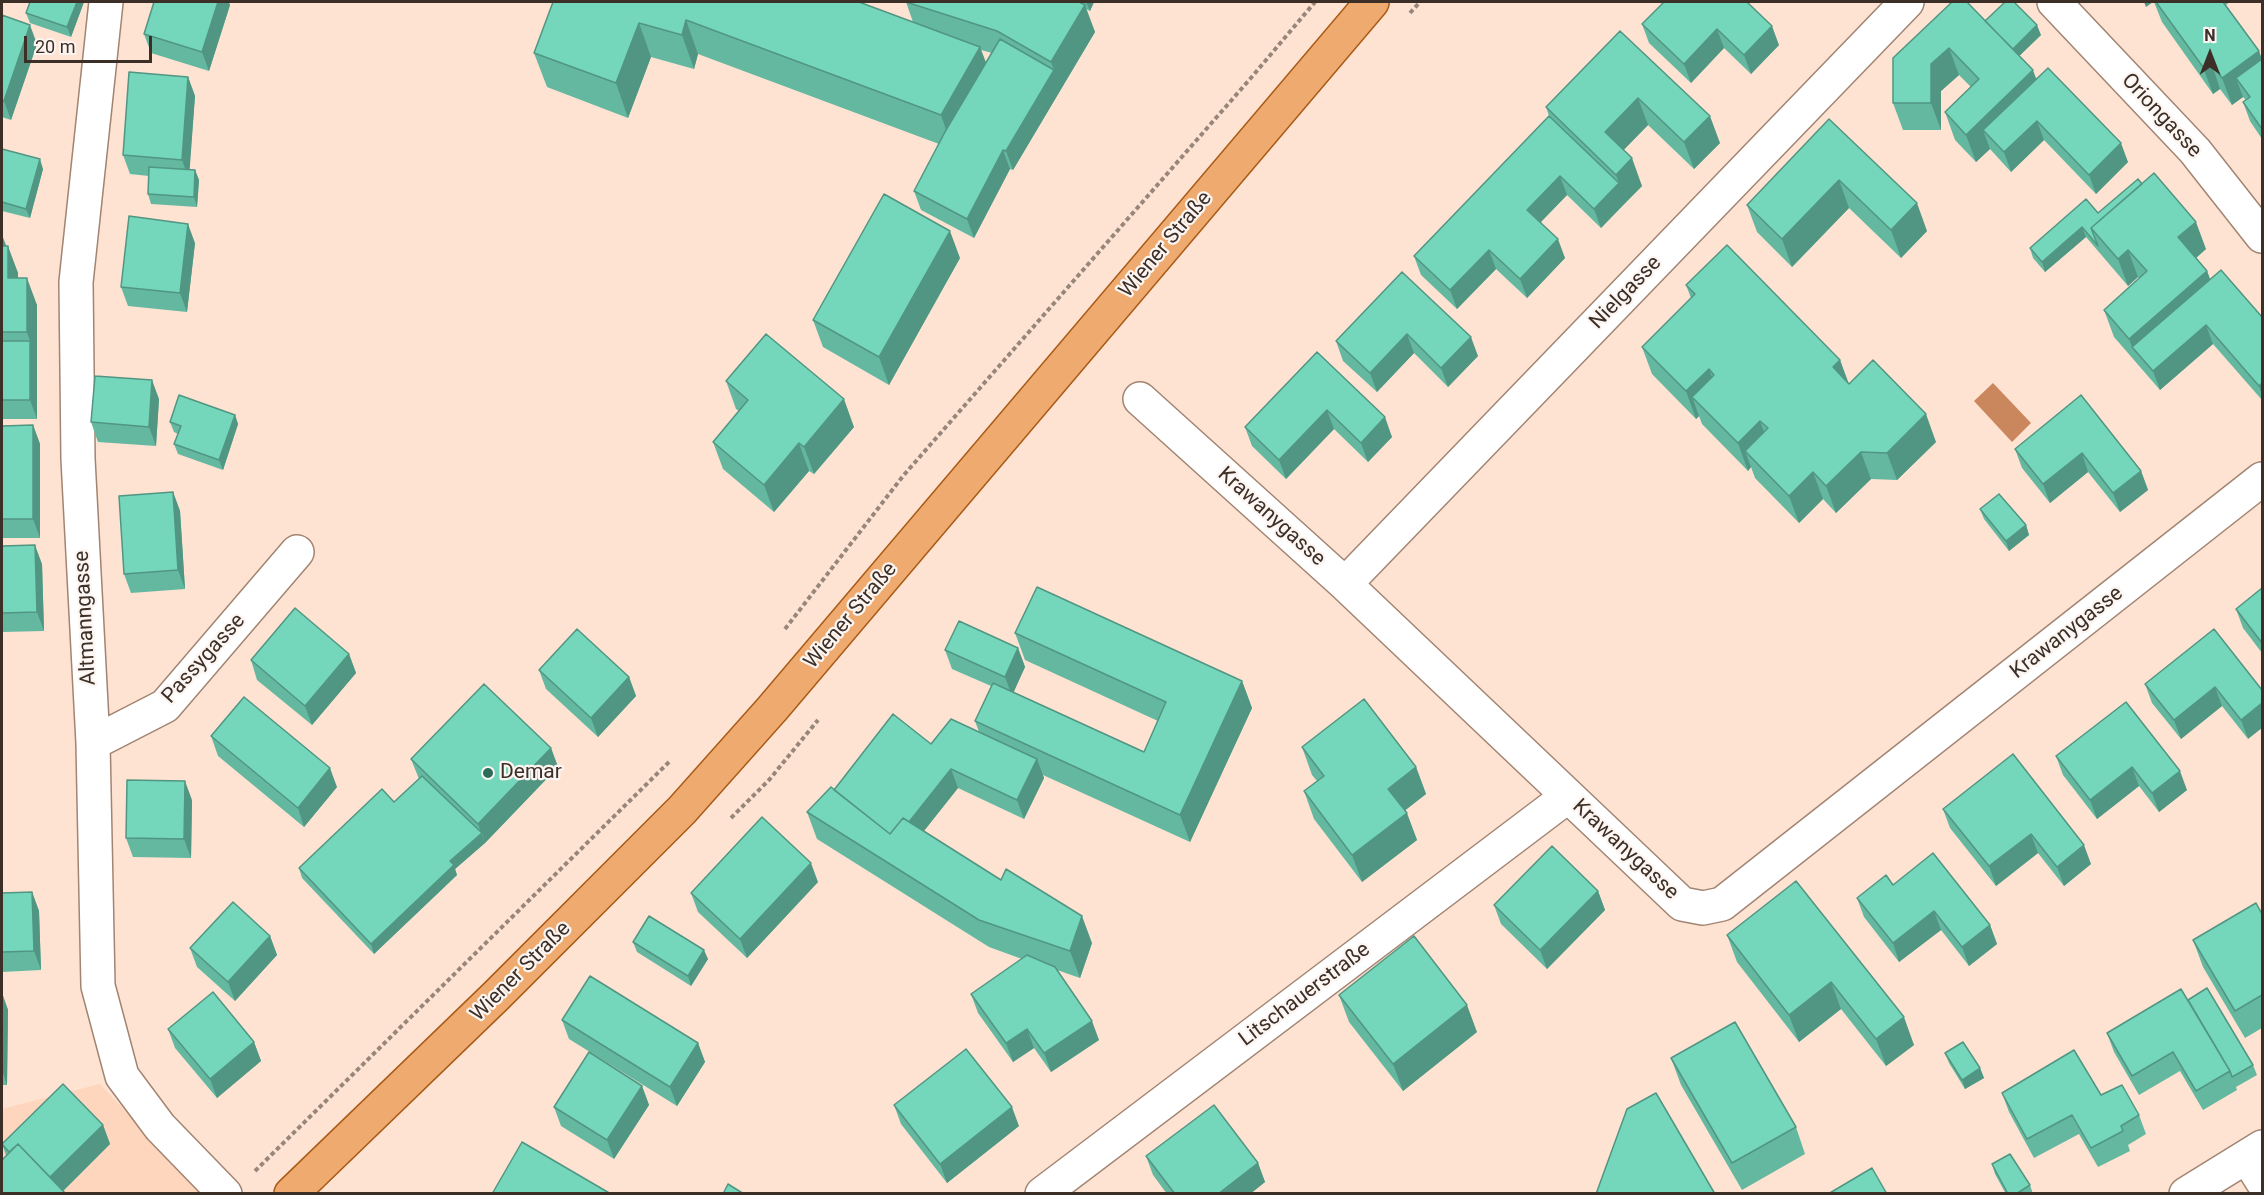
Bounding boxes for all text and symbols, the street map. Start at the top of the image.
scale bar [27,24,154,62]
north arrow [2180,24,2240,84]
text: N [2204,26,2216,45]
text: 20 m [35,36,75,57]
street label: Oriongasse [2116,69,2206,163]
street label: Wiener Straße [1114,187,1218,303]
street label: Nielgasse [1585,251,1667,335]
street label: Krawanygasse [1212,462,1330,572]
street label: Altmanngasse [70,550,102,686]
street label: Wiener Straße [799,558,903,674]
street label: Krawanygasse [2006,581,2128,685]
street label: Passygasse [157,609,251,709]
place label: Demar [500,760,562,786]
marker: Demar [481,766,495,780]
street label: Krawanygasse [1567,794,1683,906]
street label: Wiener Straße [466,917,576,1027]
street label: Litschauerstraße [1235,938,1375,1052]

